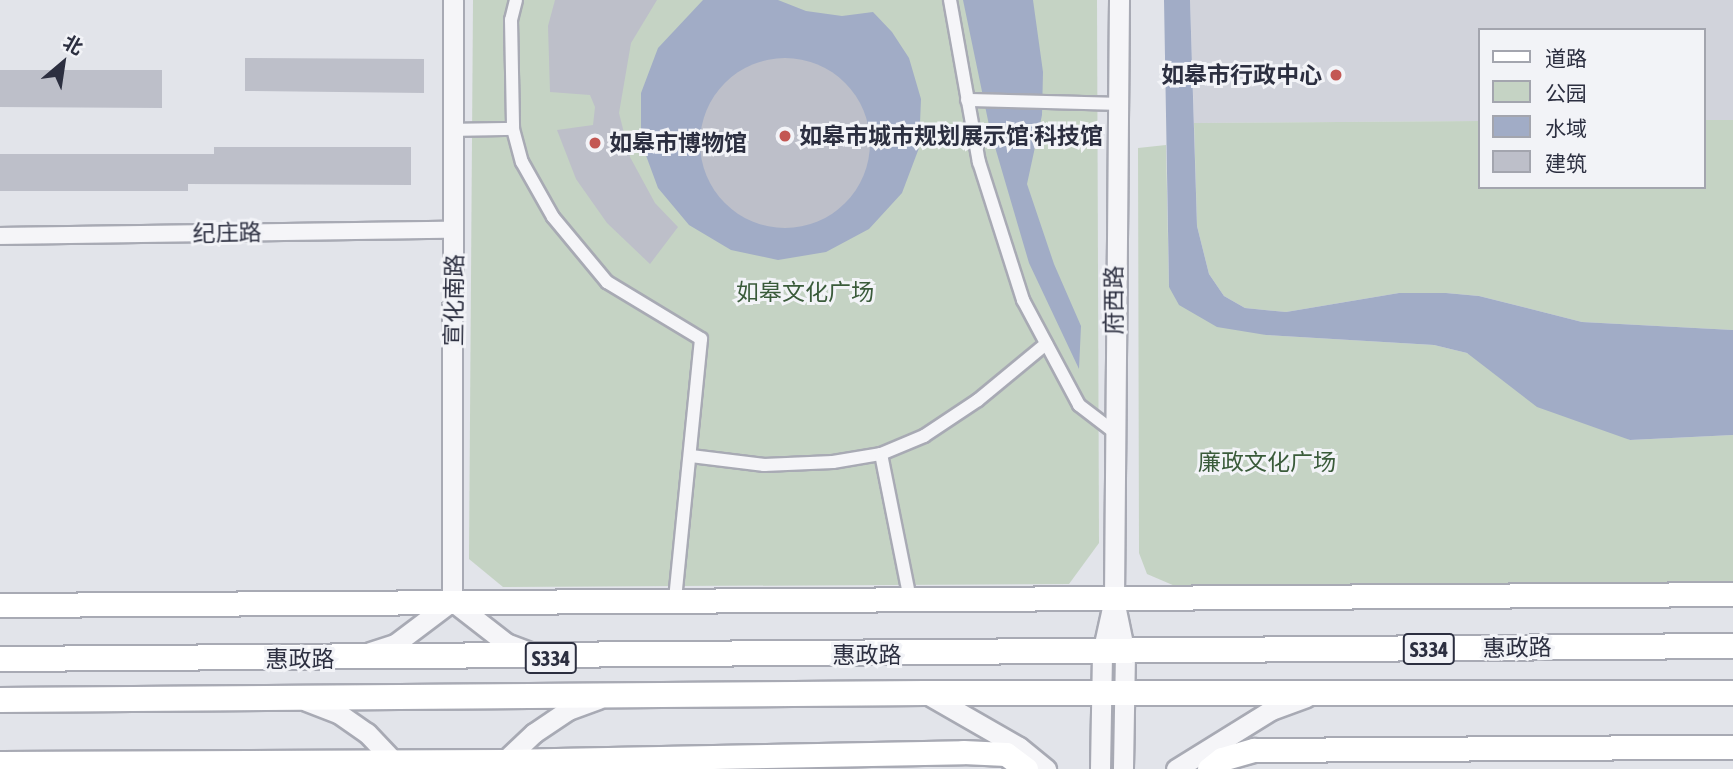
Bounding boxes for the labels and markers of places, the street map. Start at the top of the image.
place label: 如皋市行政中心 [1161,61,1322,89]
marker: 如皋市行政中心 [1328,67,1344,83]
place label: 如皋市城市规划展示馆·科技馆 [799,122,1103,150]
marker: 如皋市城市规划展示馆·科技馆 [777,128,793,144]
place label: 如皋市博物馆 [609,129,747,157]
marker: 如皋市博物馆 [587,135,603,151]

